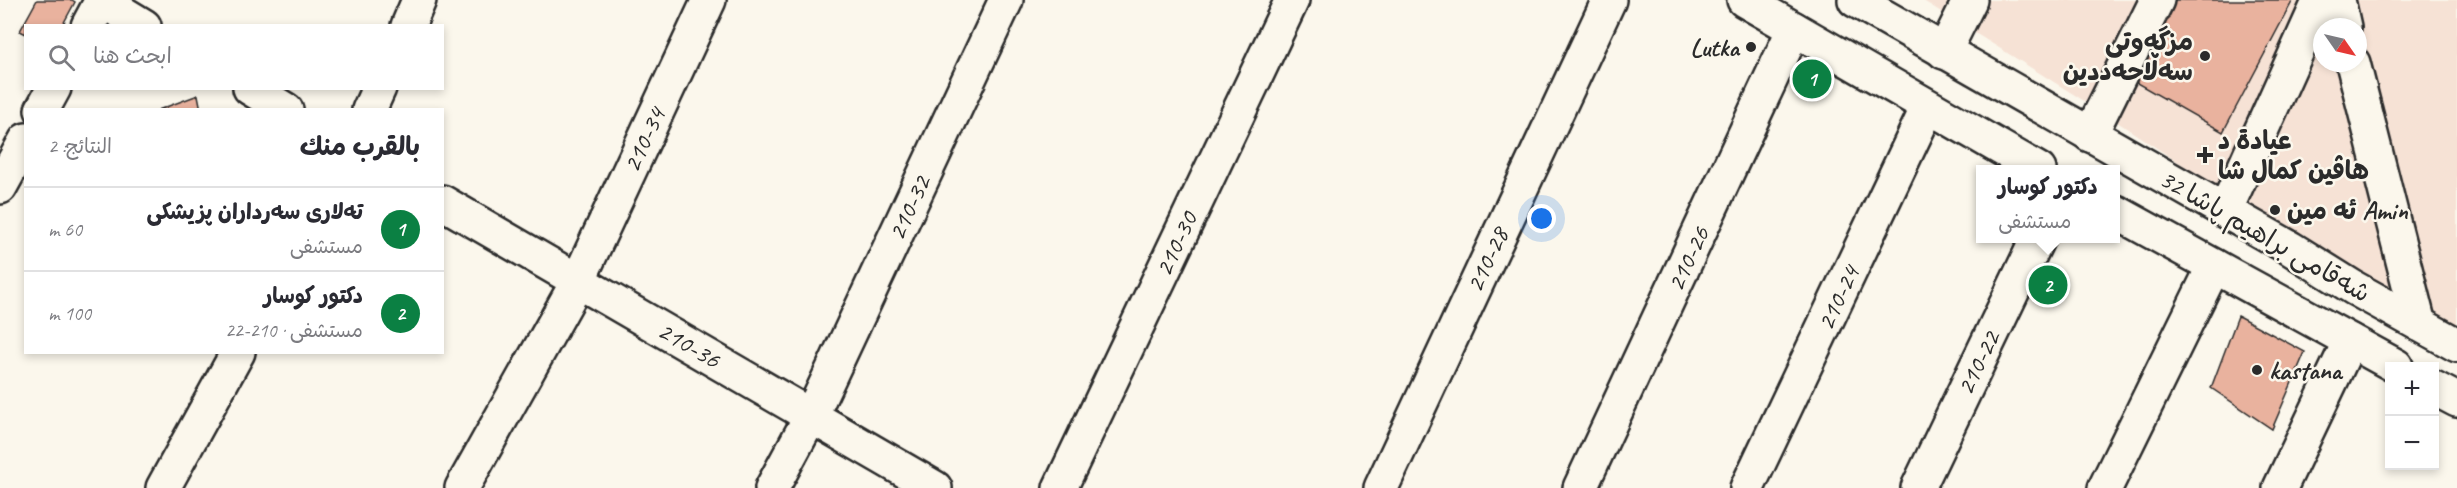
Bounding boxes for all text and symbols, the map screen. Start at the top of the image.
north arrow [2313,18,2367,72]
search box [24,24,444,90]
place label: مزگەوتی سەڵاحەددین [2063,25,2193,88]
place label: Lutka [1690,31,1741,64]
marker: Lutka [1744,40,1758,54]
icon: search [45,41,78,74]
text: ابحث هنا [93,42,172,70]
marker: مزگەوتی سەڵاحەددین [2198,49,2212,63]
pin: 1 [1792,56,1832,101]
street label: 210-34 [615,101,674,177]
place label: عيادة د هاڤین کمال شا [2218,124,2369,187]
text: بالقرب منك [300,130,420,163]
text: النتائج: 2 [48,134,112,159]
marker: عيادة د هاڤین کمال شا [2196,146,2214,164]
street label: شەقامی براهیم پاشا 32 [2152,162,2376,312]
popup [1976,165,2120,243]
street label: 210-32 [880,169,939,245]
text: دكتور كوسار [1998,173,2098,201]
place label: ئه مین Amin [2287,194,2409,227]
text: تەلاری سەرداران پزیشکی [147,198,363,226]
marker: ئه مین Amin [2268,203,2282,217]
your location [1527,204,1556,233]
street label: 210-30 [1147,205,1206,281]
text: مستشفى [1998,209,2072,234]
text: 60 m [48,217,82,242]
text: 1 [396,217,405,242]
street label: 210-28 [1458,221,1517,297]
street label: 210-26 [1659,221,1718,296]
text: مستشفى [290,234,363,259]
street label: 210-24 [1809,259,1868,335]
pin: 2 [2028,262,2068,308]
text: دكتور كوسار [264,282,363,310]
text: 100 m [48,301,91,326]
text: 2 [396,301,405,326]
street label: 210-36 [652,314,727,377]
text: مستشفى · 210-22 [225,318,363,343]
street label: 210-22 [1948,324,2009,400]
place label: kastana [2269,354,2344,387]
map controls [2385,362,2439,470]
button: + [2385,362,2439,416]
marker: kastana [2250,363,2264,377]
button: − [2385,416,2439,470]

